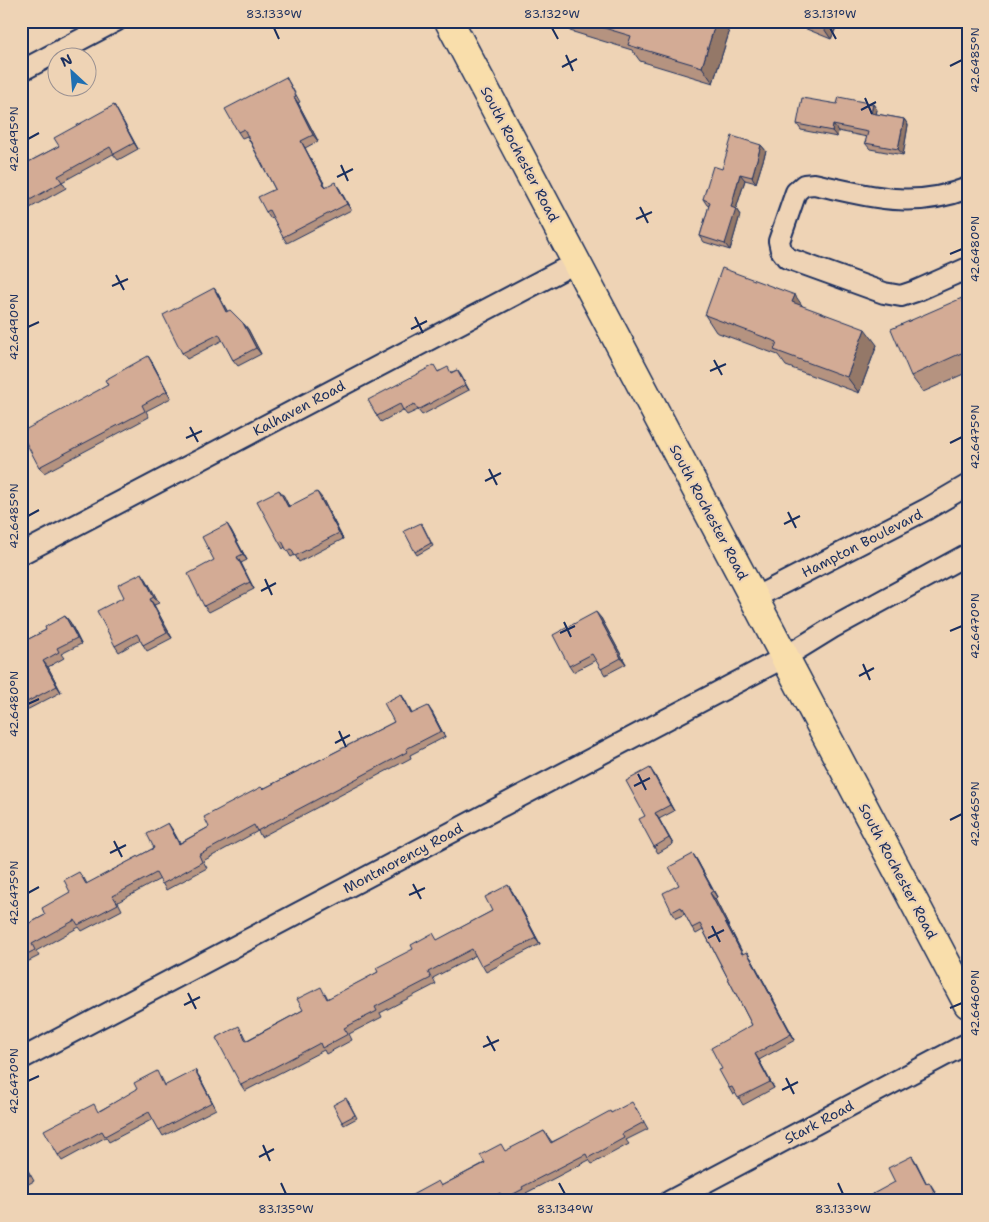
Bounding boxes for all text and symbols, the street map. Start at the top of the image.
text: 83.133°W [246,6,302,22]
text: 83.132°W [524,6,580,22]
text: 83.131°W [804,6,856,22]
text: 42.6485°N [967,27,983,93]
north arrow [48,48,98,98]
text: N [57,50,75,71]
street label: South Rochester Road [477,83,563,225]
text: 42.6495°N [6,106,22,172]
text: 42.6480°N [967,216,983,282]
text: 42.6490°N [6,294,22,360]
street label: Kalhaven Road [250,376,348,440]
text: 42.6475°N [967,405,983,469]
street label: South Rochester Road [666,441,752,583]
text: 42.6485°N [6,483,22,549]
street label: Hampton Boulevard [798,505,926,581]
text: 42.6470°N [967,593,983,659]
text: 42.6480°N [6,671,22,737]
text: 42.6465°N [967,781,983,847]
street label: South Rochester Road [855,800,941,942]
street label: Montmorency Road [340,819,466,897]
text: 42.6475°N [6,861,22,925]
text: 42.6460°N [967,970,983,1036]
text: 42.6470°N [6,1048,22,1114]
street label: Stark Road [781,1096,857,1148]
text: 83.135°W [258,1201,314,1217]
text: 83.134°W [537,1201,593,1217]
text: 83.133°W [815,1201,871,1217]

